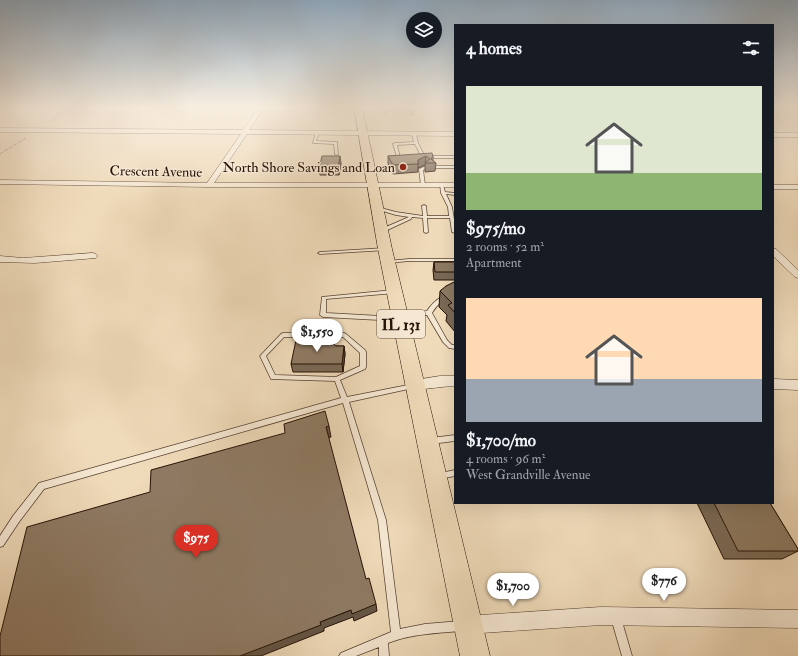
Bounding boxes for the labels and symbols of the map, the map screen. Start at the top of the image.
place label: North Shore Savings and Loan [223,159,395,176]
street label: Crescent Avenue [110,162,203,181]
marker: North Shore Savings and Loan [398,162,408,172]
road number: IL 131 [377,310,425,338]
pin: $1,550 [284,319,350,353]
pin: $975 [172,525,220,559]
pin: $776 [640,568,688,602]
pin: $1,700 [480,573,546,607]

